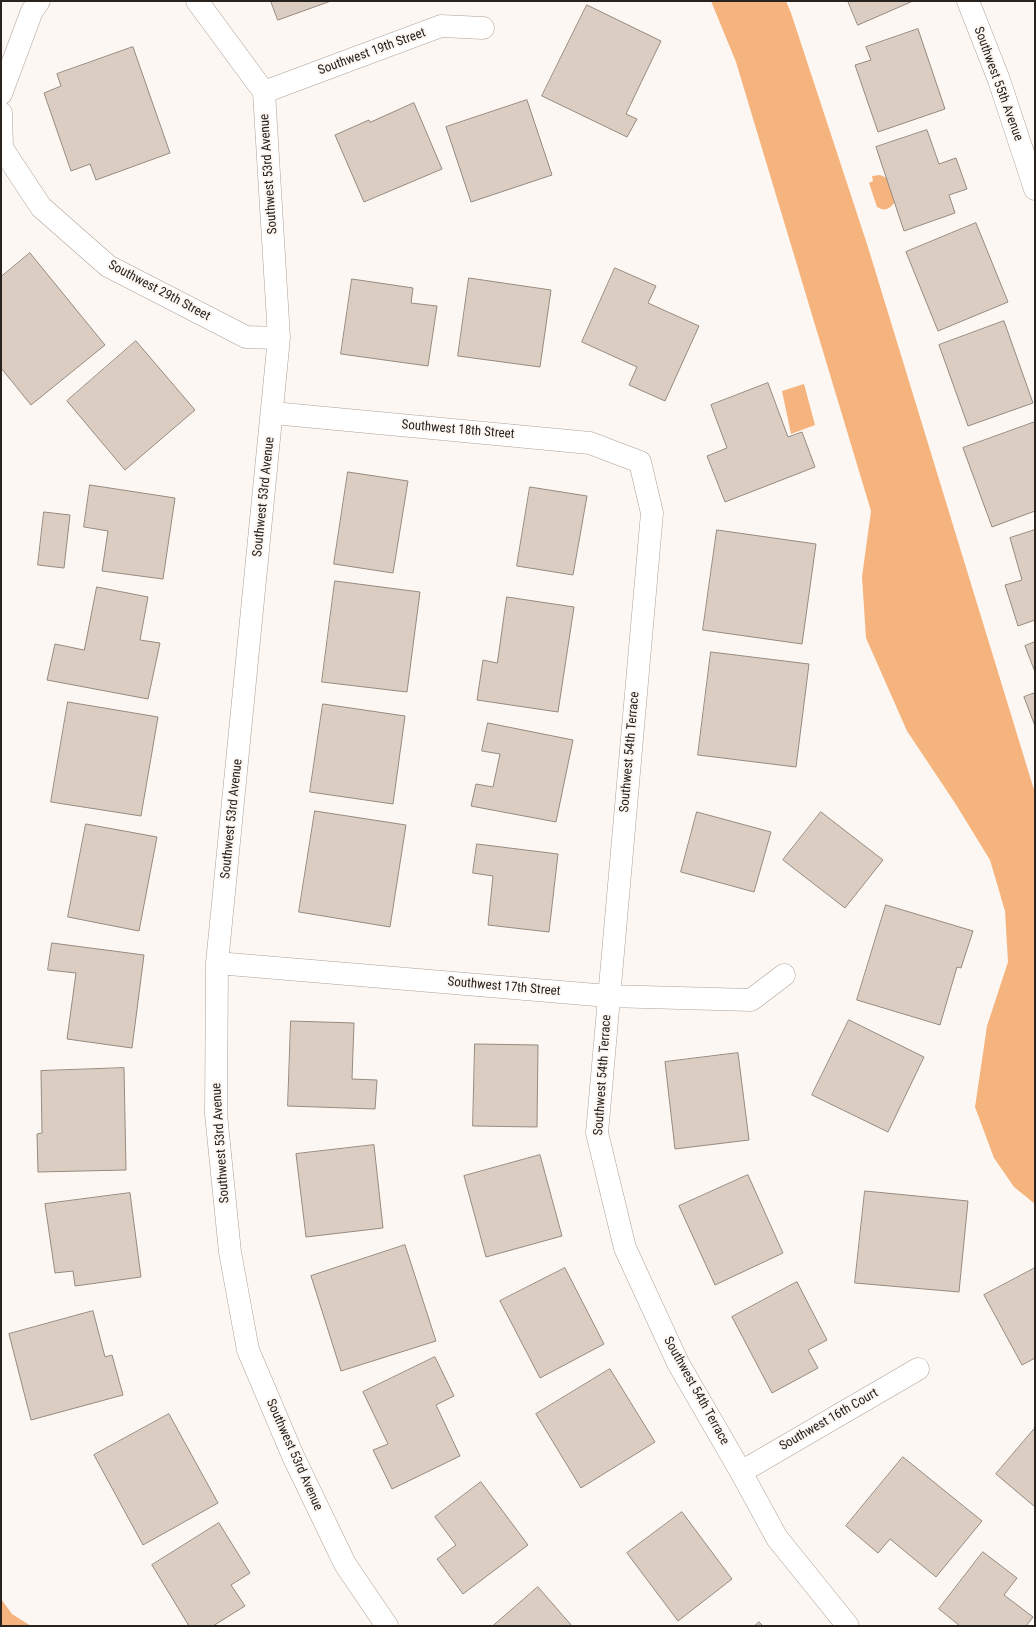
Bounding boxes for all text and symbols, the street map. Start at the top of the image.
street label: Southwest 19th Street [316,25,428,79]
street label: Southwest 55th Avenue [970,25,1026,143]
street label: Southwest 53rd Avenue [257,113,281,235]
street label: Southwest 29th Street [105,257,213,325]
street label: Southwest 18th Street [401,417,515,443]
street label: Southwest 53rd Avenue [250,436,278,558]
street label: Southwest 54th Terrace [617,691,643,813]
street label: Southwest 53rd Avenue [218,758,246,880]
street label: Southwest 17th Street [447,974,561,1000]
street label: Southwest 54th Terrace [591,1014,615,1136]
street label: Southwest 53rd Avenue [209,1082,233,1204]
street label: Southwest 54th Terrace [660,1334,732,1448]
street label: Southwest 16th Court [777,1385,881,1455]
street label: Southwest 53rd Avenue [262,1397,326,1513]

